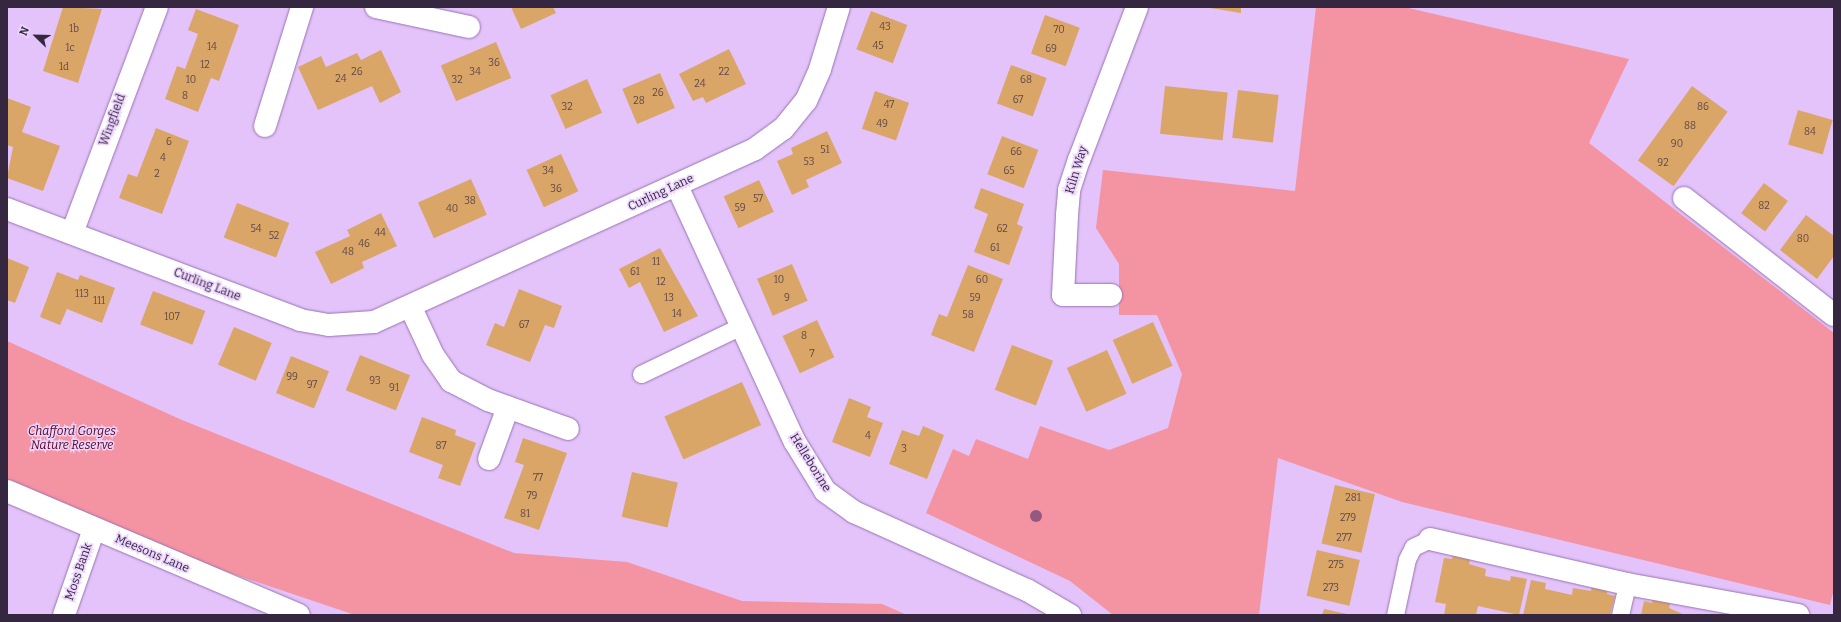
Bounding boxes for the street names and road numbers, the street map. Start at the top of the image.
street label: Wingfield [97,92,129,148]
street label: Kiln Way [1063,144,1091,196]
street label: Curling Lane [626,172,696,214]
street label: Curling Lane [171,266,243,304]
street label: Helleborine [786,431,834,495]
street label: Meesons Lane [113,532,191,576]
street label: Moss Bank [62,541,96,603]

